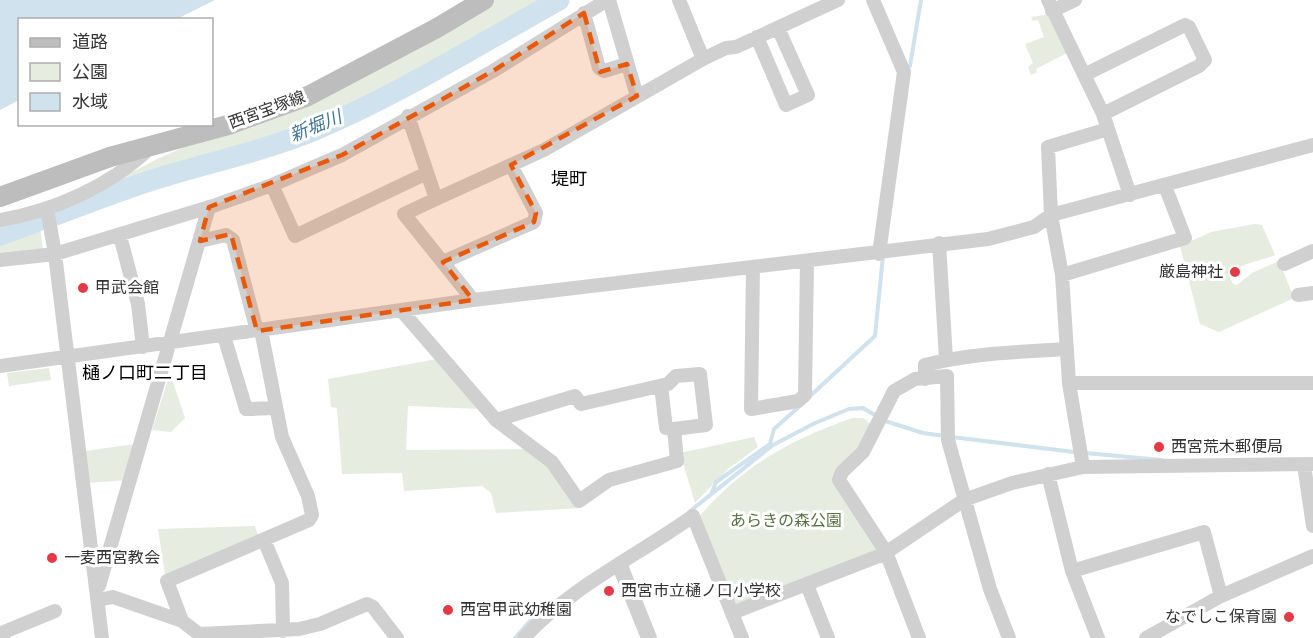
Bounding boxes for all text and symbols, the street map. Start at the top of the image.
legend [18,18,213,126]
text: 道路 [72,32,108,52]
text: 公園 [72,63,108,82]
street label: 西宮宝塚線 [226,88,307,131]
text: 水域 [72,93,108,112]
water label: 新堀川 [287,106,346,145]
district label: 堤町 [551,170,587,189]
place label: 厳島神社 [1159,263,1223,280]
marker: 厳島神社 [1228,265,1242,279]
place label: 甲武会館 [95,280,159,296]
marker: 甲武会館 [76,281,90,295]
district label: 樋ノ口町二丁目 [82,364,208,383]
place label: 西宮荒木郵便局 [1171,438,1283,455]
marker: 西宮荒木郵便局 [1152,440,1166,454]
park label: あらきの森公園 [730,512,842,529]
place label: 一麦西宮教会 [64,549,160,566]
marker: 一麦西宮教会 [45,551,59,565]
place label: 西宮市立樋ノ口小学校 [621,582,781,599]
marker: 西宮市立樋ノ口小学校 [602,584,616,598]
place label: 西宮甲武幼稚園 [460,601,572,618]
marker: 西宮甲武幼稚園 [441,603,455,617]
place label: なでしこ保育園 [1165,608,1277,625]
marker: なでしこ保育園 [1282,610,1296,624]

